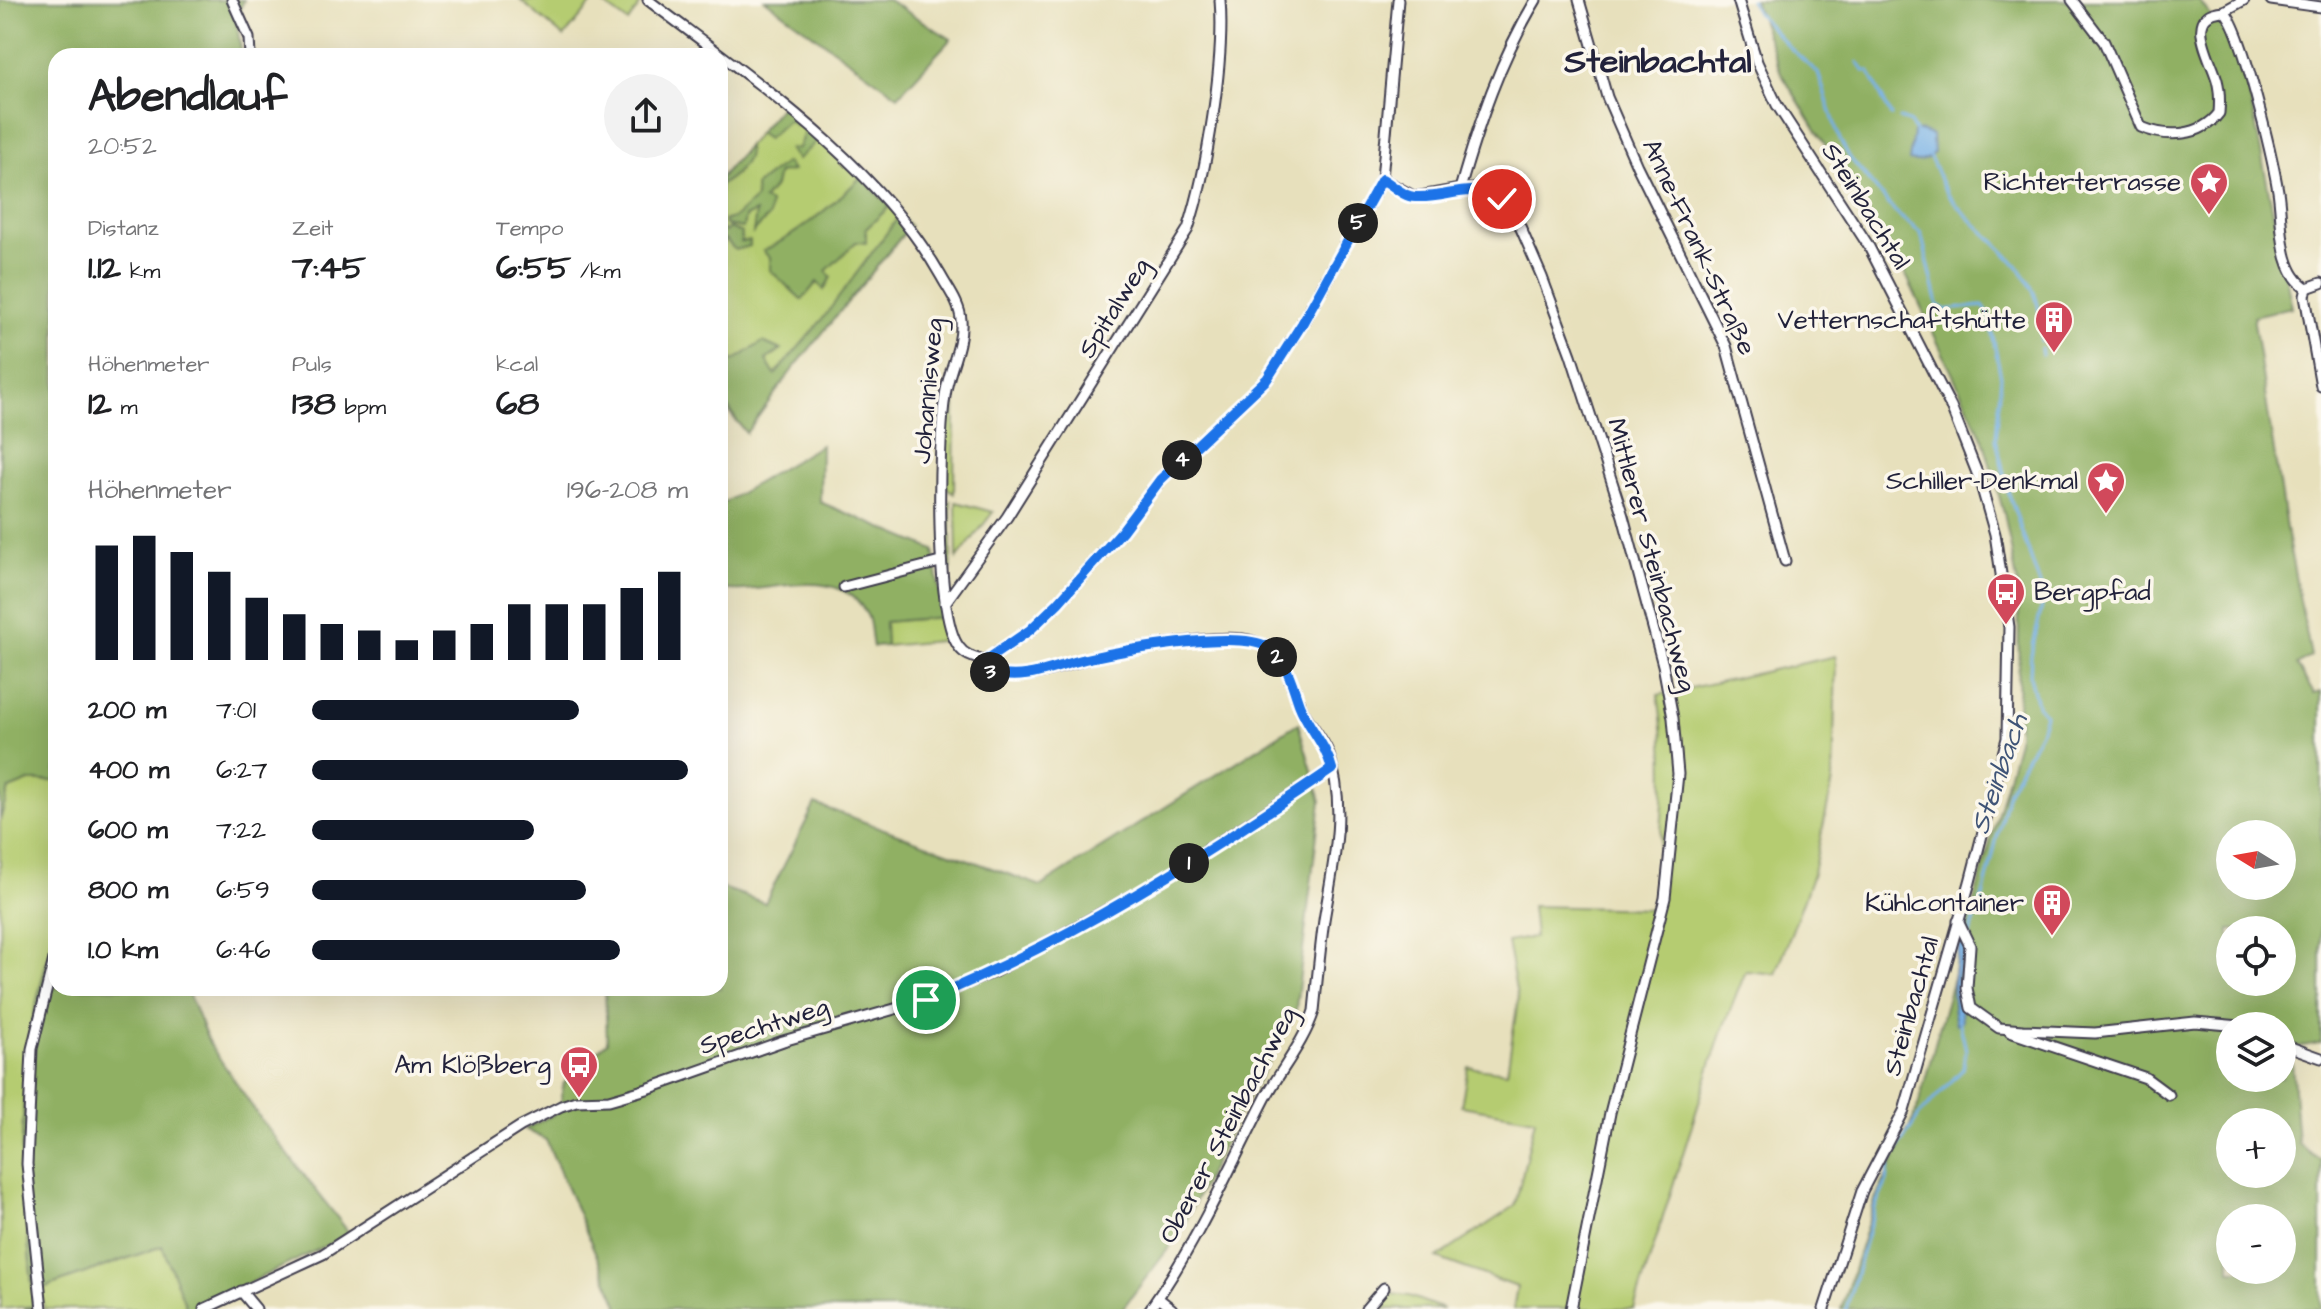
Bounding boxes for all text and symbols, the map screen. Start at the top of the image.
district label: Steinbachtal [1563,38,1752,86]
text: Abendlauf [88,67,287,128]
button: share [604,74,688,158]
text: 20:52 [88,128,157,164]
street label: Anne-Frank-Straße [1633,133,1765,361]
street label: Steinbachtal [1813,136,1919,276]
place icon: Richterterrasse [2188,161,2230,216]
place label: Richterterrasse [1984,164,2181,200]
pin [1468,165,1536,233]
icon: check [1480,177,1524,221]
pin: 5 [1338,203,1378,243]
text: 5 [1350,207,1366,238]
text: Distanz [88,213,159,244]
text: Zeit [292,213,333,244]
text: Tempo [496,213,563,244]
text: 1.12 [88,244,121,292]
text: 7:45 [292,244,366,292]
text: 6:55 [496,244,571,292]
street label: Spitalweg [1069,251,1160,366]
text: km [121,256,160,287]
text: /km [571,256,621,287]
building icon: Vetternschaftshütte [2033,299,2075,354]
place label: Vetternschaftshütte [1777,302,2026,338]
street label: Johannisweg [904,317,954,465]
text: Höhenmeter [88,349,209,380]
text: Puls [292,349,332,380]
text: kcal [496,349,538,380]
text: 12 [88,380,112,428]
text: 138 [292,380,336,428]
text: 68 [496,380,539,428]
text: m [112,392,138,423]
text: bpm [336,392,386,423]
street label: Mittlerer Steinbachweg [1596,414,1706,696]
pin: 4 [1162,440,1202,480]
text: 4 [1175,444,1189,475]
place icon: Schiller-Denkmal [2085,460,2127,515]
place label: Schiller-Denkmal [1886,463,2078,499]
text: Höhenmeter [88,472,232,508]
text: 196–208 m [567,472,688,508]
bus stop icon: Bergpfad [1985,571,2027,626]
place label: Bergpfad [2034,574,2151,612]
pin: 2 [1257,637,1297,677]
text: 2 [1271,641,1283,672]
pin: 3 [970,652,1010,692]
text: 3 [984,656,996,687]
text: 200 m [88,692,166,728]
text: 7:01 [216,692,256,728]
water label: Steinbach [1960,708,2038,839]
text: 400 m [88,752,169,788]
text: 6:27 [216,752,268,788]
text: 600 m [88,812,168,848]
text: 7:22 [216,812,266,848]
north arrow [2216,820,2296,900]
map controls [2216,820,2296,1284]
pin: 1 [1169,843,1209,883]
text: 1 [1188,847,1190,878]
text: 800 m [88,872,168,908]
text: 6:59 [216,872,270,908]
building icon: Kühlcontainer [2031,882,2073,937]
place label: Kühlcontainer [1865,885,2024,921]
button: locate [2216,916,2296,996]
text: 1.0 km [88,932,158,968]
text: 6:46 [216,932,271,968]
street label: Steinbachtal [1874,932,1948,1080]
pin [892,966,960,1034]
icon: arrive [904,978,948,1022]
street label: Spechtweg [695,988,834,1066]
street label: Oberer Steinbachweg [1150,1000,1307,1251]
button: layers [2216,1012,2296,1092]
bus stop icon: Am Klößberg [558,1044,600,1099]
place label: Am Klößberg [394,1047,551,1085]
button: + [2216,1108,2296,1188]
button: − [2216,1204,2296,1284]

